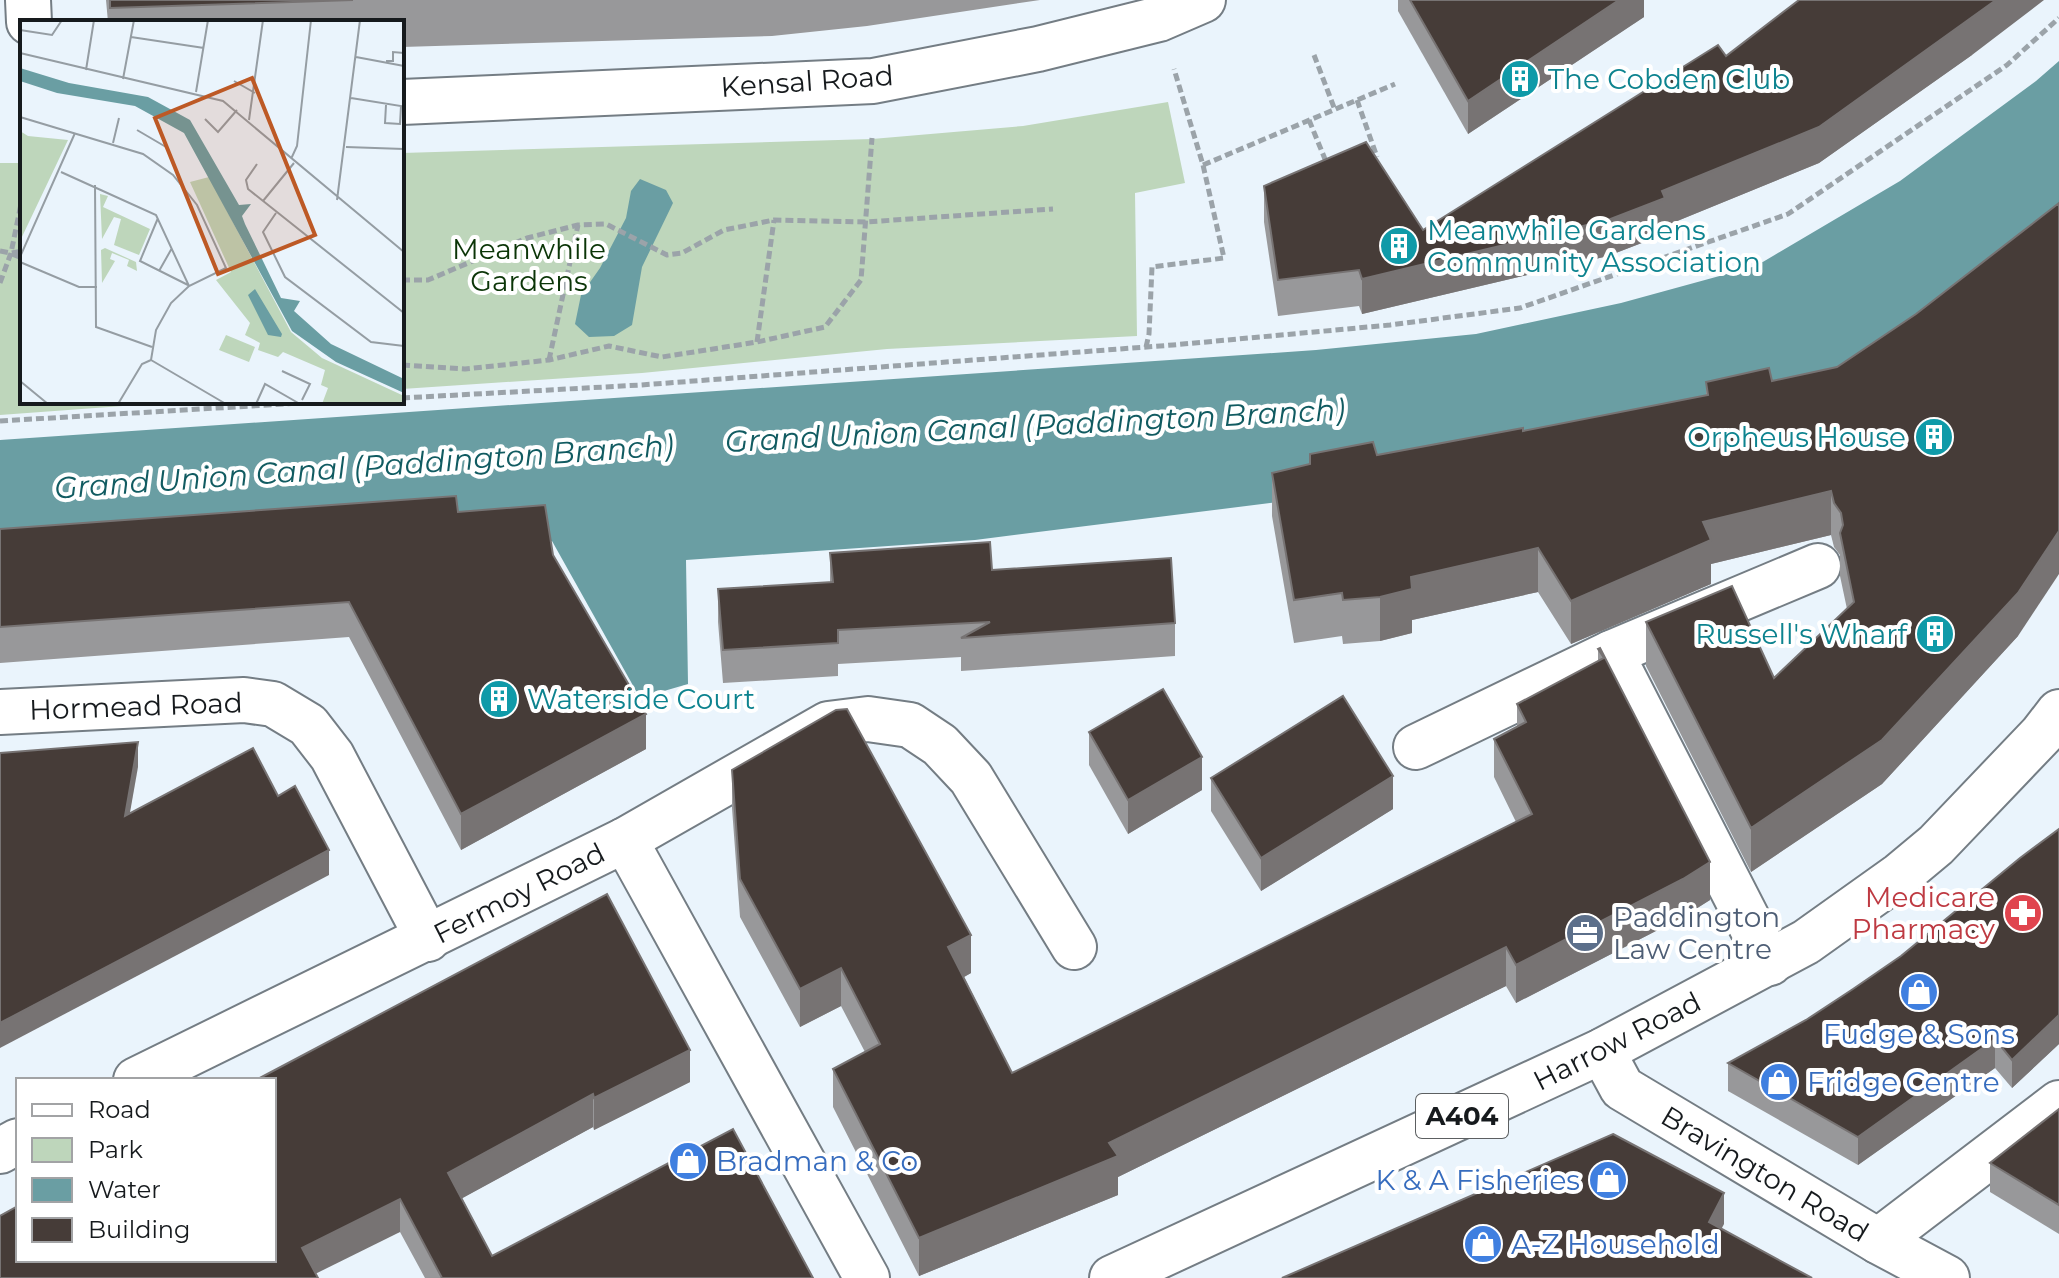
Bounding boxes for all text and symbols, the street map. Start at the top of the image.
inset map [20,20,404,404]
street label: Kensal Road [719,58,895,104]
building icon: The Cobden Club [1499,58,1541,100]
place label: The Cobden Club [1548,62,1790,96]
place label: Meanwhile Gardens Community Association [1427,213,1761,279]
building icon: Meanwhile Gardens Community Association [1378,225,1420,267]
park label: Meanwhile Gardens [452,232,606,298]
water label: Grand Union Canal (Paddington Branch) [724,391,1346,460]
building icon: Orpheus House [1913,416,1955,458]
place label: Orpheus House [1687,420,1906,454]
water label: Grand Union Canal (Paddington Branch) [53,426,675,507]
building icon: Russell's Wharf [1914,613,1956,655]
place label: Russell's Wharf [1695,617,1908,651]
building icon: Waterside Court [478,678,520,720]
place label: Waterside Court [527,682,755,716]
street label: Hormead Road [29,685,243,727]
street label: Fermoy Road [428,835,610,951]
place label: Medicare Pharmacy [1851,880,1996,946]
pharmacy icon: Medicare Pharmacy [2002,892,2044,934]
place label: Paddington Law Centre [1613,900,1780,966]
office icon: Paddington Law Centre [1564,912,1606,954]
shop icon: Fudge & Sons [1898,971,1940,1013]
street label: Harrow Road [1528,984,1706,1098]
place label: Fudge & Sons [1823,1017,2015,1051]
shop icon: Fridge Centre [1758,1061,1800,1103]
place label: Fridge Centre [1807,1065,2000,1099]
legend [16,1078,276,1262]
road number: A404 [1416,1094,1508,1138]
text: Road [88,1095,151,1124]
street label: Bravington Road [1655,1099,1875,1249]
text: Park [88,1135,143,1164]
shop icon: Bradman & Co [667,1140,709,1182]
place label: Bradman & Co [716,1144,918,1178]
shop icon: K & A Fisheries [1587,1159,1629,1201]
place label: K & A Fisheries [1375,1163,1580,1197]
text: Water [88,1175,161,1204]
text: Building [88,1215,191,1244]
shop icon: A-Z Household [1462,1223,1504,1265]
place label: A-Z Household [1511,1227,1720,1261]

